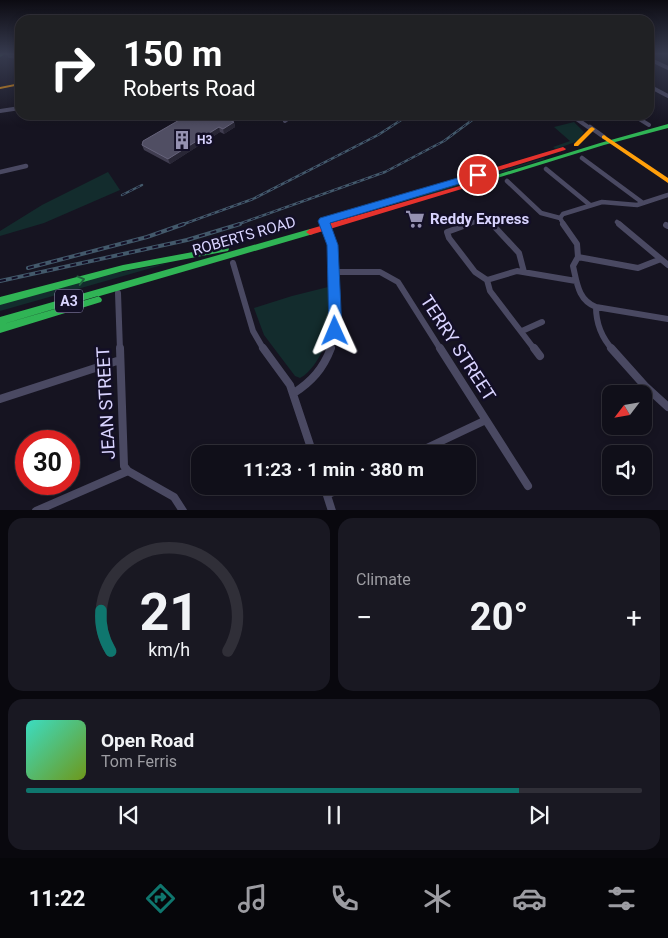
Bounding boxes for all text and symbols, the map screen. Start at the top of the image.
text: 150 m [123,34,222,75]
icon: right [40,35,105,100]
text: Roberts Road [123,76,256,101]
building icon: H3 [171,129,193,151]
place label: H3 [197,133,212,147]
pin [457,154,499,196]
icon: arrive [464,161,492,189]
supermarket icon: Reddy Express [404,208,426,230]
place label: Reddy Express [430,210,530,228]
street label: ROBERTS ROAD [190,213,298,259]
one-way arrow [76,275,85,286]
road number: A3 [55,290,83,312]
street label: TERRY STREET [416,291,501,405]
position arrow [308,304,360,356]
street label: JEAN STREET [92,346,119,460]
north arrow [602,385,652,435]
map controls [602,385,652,495]
speed limit sign: 30 [15,430,80,495]
button: sound [602,445,652,495]
text: 11:23 · 1 min · 380 m [243,458,424,481]
text: Climate [356,570,411,589]
text: 21 [139,582,199,643]
text: 20° [470,595,528,639]
text: − [356,601,372,634]
text: + [626,601,642,634]
text: km/h [148,639,190,660]
text: Open Road [101,729,194,752]
text: Tom Ferris [101,752,177,771]
icon: previous [115,801,143,829]
icon: pause [320,801,348,829]
icon: next [525,801,553,829]
icon: directions [143,881,178,916]
icon: music [235,881,270,916]
icon: phone [327,881,362,916]
icon: climate [420,881,455,916]
icon: car [512,881,547,916]
icon: filters [604,881,639,916]
text: 11:22 [29,886,85,911]

